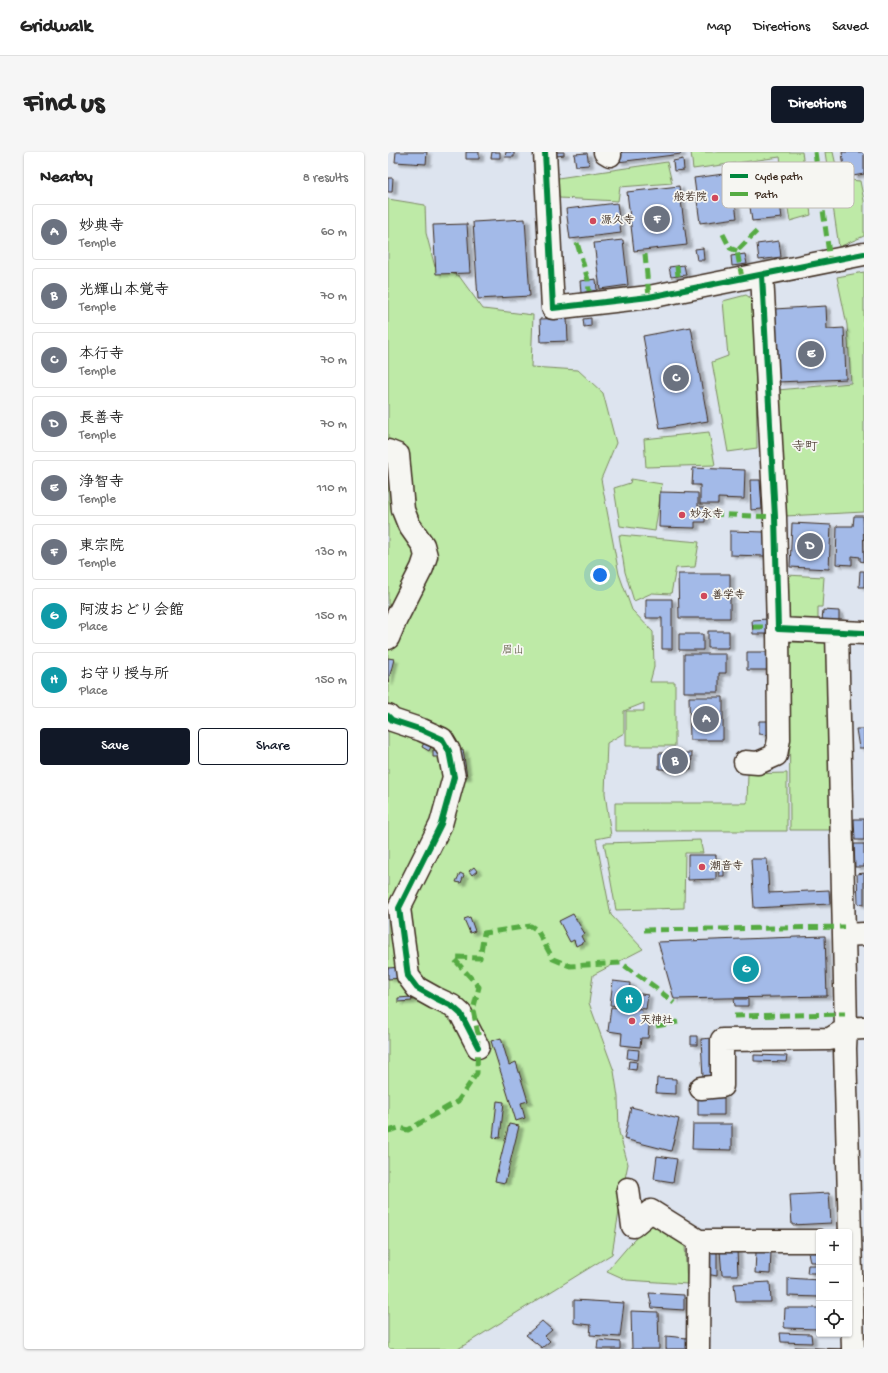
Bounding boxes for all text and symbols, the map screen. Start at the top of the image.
text: Gridwalk [20,16,92,39]
text: Map [707,19,731,36]
text: Directions [753,19,810,36]
text: Saved [832,19,868,36]
button: Directions [771,86,864,123]
text: Find us [24,88,104,121]
legend [722,162,854,208]
text: Nearby [40,168,93,188]
text: 8 results [303,171,348,186]
text: Cycle path [755,172,803,184]
text: Path [754,190,778,202]
place label: 般若院 [674,191,707,204]
marker: 般若院 [710,193,720,203]
pin: F [644,204,670,234]
place label: 源久寺 [601,214,634,227]
marker: 源久寺 [588,216,598,226]
text: 妙典寺 [79,218,124,236]
text: A [50,225,58,240]
text: 60 m [321,225,347,240]
text: Temple [79,236,116,251]
text: 光輝山本覚寺 [79,282,169,300]
text: B [51,289,57,304]
text: 70 m [321,289,347,304]
text: Temple [79,300,116,315]
pin: E [798,339,824,369]
text: 本行寺 [79,346,124,364]
text: C [50,353,58,368]
text: 70 m [321,353,347,368]
pin: C [663,363,689,393]
text: Temple [79,364,116,379]
text: 長善寺 [79,410,124,428]
text: D [50,417,58,432]
text: 70 m [321,417,347,432]
text: Temple [79,428,116,443]
district label: 寺町 [792,440,818,455]
text: 浄智寺 [79,474,124,492]
text: E [50,481,58,496]
text: 110 m [317,481,347,496]
text: Temple [79,492,116,507]
place label: 妙永寺 [690,508,723,521]
marker: 妙永寺 [677,510,687,520]
pin: D [797,531,823,561]
text: 東宗院 [79,538,124,556]
text: F [51,545,57,560]
text: 130 m [315,545,347,560]
text: Temple [79,556,116,571]
your location [590,565,610,585]
place label: 善学寺 [712,589,745,602]
marker: 善学寺 [699,591,709,601]
text: 阿波おどり会館 [79,602,184,620]
text: G [50,609,58,624]
text: 150 m [315,609,347,624]
text: Place [79,620,107,635]
park label: 眉山 [502,644,524,657]
text: お守り授与所 [79,666,169,684]
text: H [50,673,58,688]
text: 150 m [315,673,347,688]
text: Place [79,684,107,699]
pin: A [693,704,719,734]
button: Save [40,728,190,765]
button: Share [198,728,348,765]
pin: B [662,746,688,776]
place label: 潮音寺 [710,860,743,873]
marker: 潮音寺 [697,862,707,872]
pin: G [733,954,759,984]
pin: H [616,985,642,1015]
place label: 天神社 [640,1014,673,1027]
marker: 天神社 [627,1016,637,1026]
map controls [816,1229,852,1337]
button: + [816,1229,852,1265]
button: − [816,1265,852,1301]
button: locate [816,1301,852,1337]

